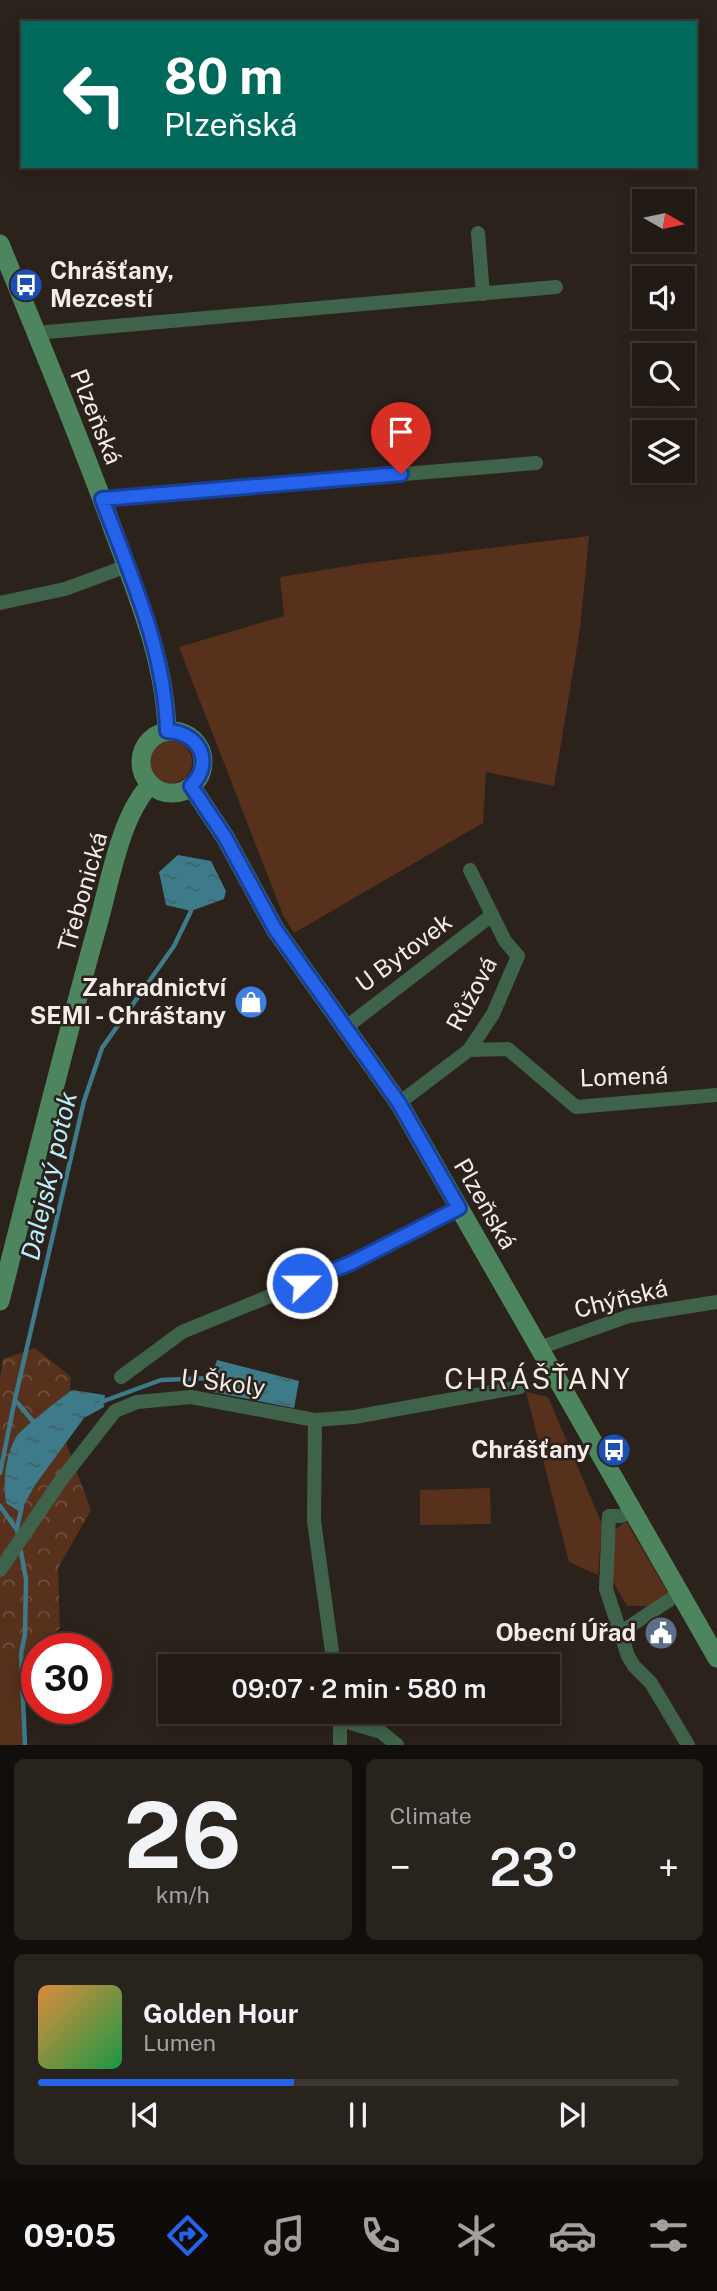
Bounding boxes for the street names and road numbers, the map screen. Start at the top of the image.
street label: Plzeňská [65,365,129,468]
street label: Třebonická [52,829,112,955]
street label: U Bytovek [350,907,457,997]
street label: Růžová [440,952,502,1035]
street label: Lomená [579,1060,669,1092]
street label: Plzeňská [449,1153,523,1254]
street label: Chýňská [571,1273,670,1323]
street label: U Školy [179,1363,267,1401]

